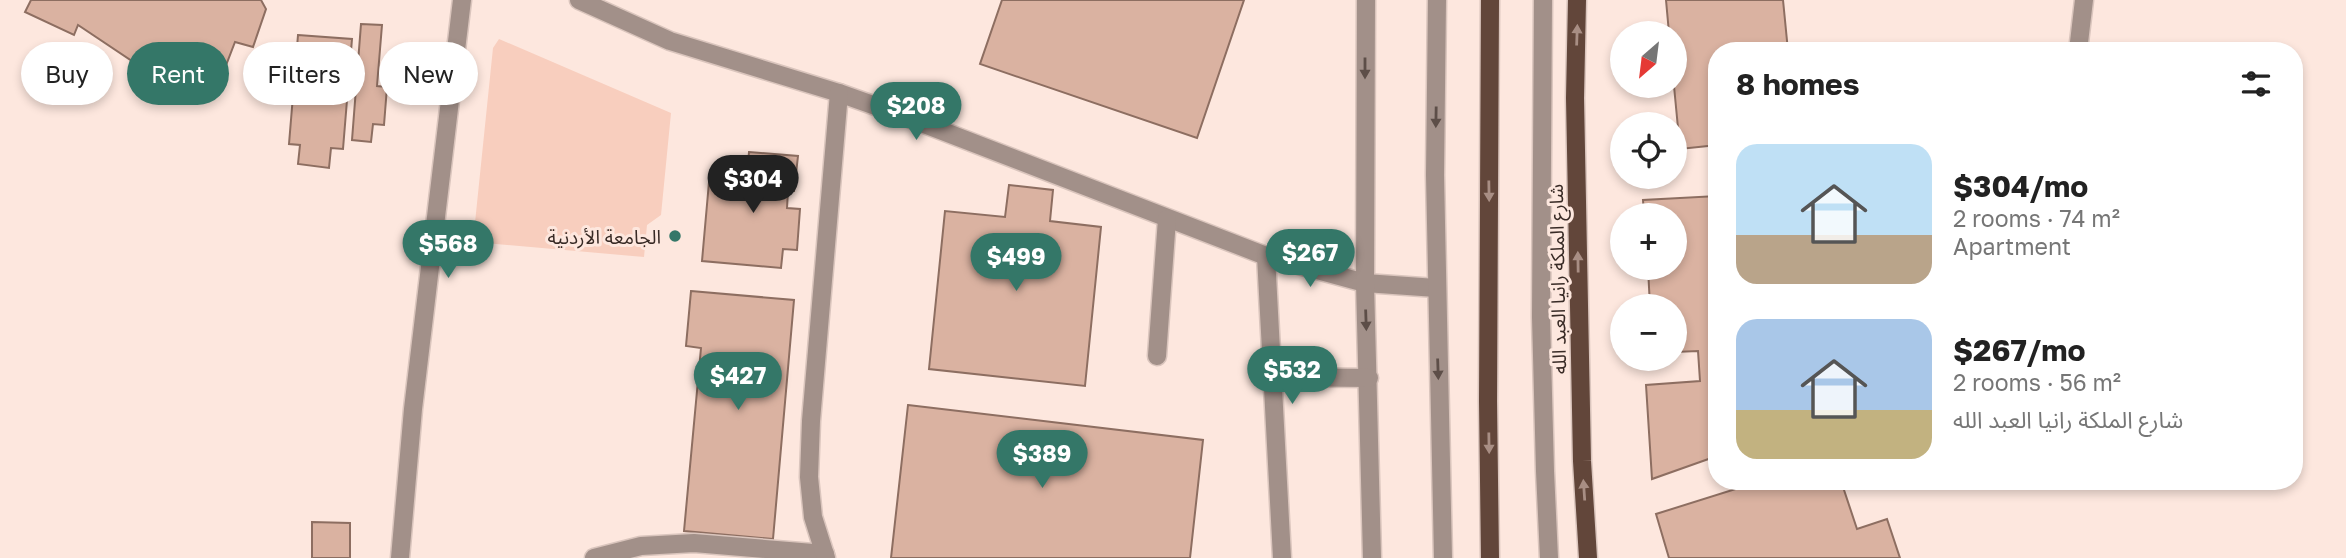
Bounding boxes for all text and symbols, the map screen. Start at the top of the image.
north arrow [1610,21,1687,98]
map controls [1610,21,1687,371]
one-way arrow [1571,24,1582,46]
chip: Buy [21,42,113,105]
chip: Rent [127,42,229,105]
chip: Filters [243,42,365,105]
chip: New [379,42,478,105]
one-way arrow [1359,57,1371,79]
icon: filters [2237,65,2275,103]
text: 8 homes [1736,66,1860,102]
pin: $208 [875,82,957,142]
text: $208 [886,91,946,119]
one-way arrow [1430,106,1441,128]
button: locate [1610,112,1687,189]
pin: $304 [712,156,794,215]
text: $304 [724,164,782,192]
text: $304/mo [1953,168,2088,204]
icon: home [1792,172,1876,256]
one-way arrow [1483,180,1495,202]
street label: شارع الملكة رانيا العبد الله [1544,184,1573,374]
button: + [1610,203,1687,280]
text: 2 rooms · 74 m² [1953,204,2120,232]
pin: $568 [407,220,489,280]
place label: الجامعة الأردنية [548,225,661,249]
marker: الجامعة الأردنية [667,228,683,244]
text: $568 [419,229,477,257]
pin: $267 [1269,230,1351,289]
text: Apartment [1953,232,2071,260]
pin: $499 [975,233,1057,293]
text: $267 [1282,238,1338,266]
text: $499 [987,242,1046,270]
one-way arrow [1572,251,1584,273]
button: − [1610,294,1687,371]
one-way arrow [1361,309,1372,331]
text: $267/mo [1953,332,2085,368]
pin: $532 [1251,346,1333,406]
icon: home [1792,347,1876,431]
pin: $427 [697,352,779,412]
text: $532 [1263,355,1321,383]
one-way arrow [1433,358,1444,380]
text: $427 [710,361,766,389]
text: 2 rooms · 56 m² [1953,368,2121,396]
text: شارع الملكة رانيا العبد الله [1953,405,2183,433]
pin: $389 [1001,430,1083,490]
one-way arrow [1483,432,1494,454]
text: $389 [1013,439,1071,467]
one-way arrow [1578,479,1589,501]

